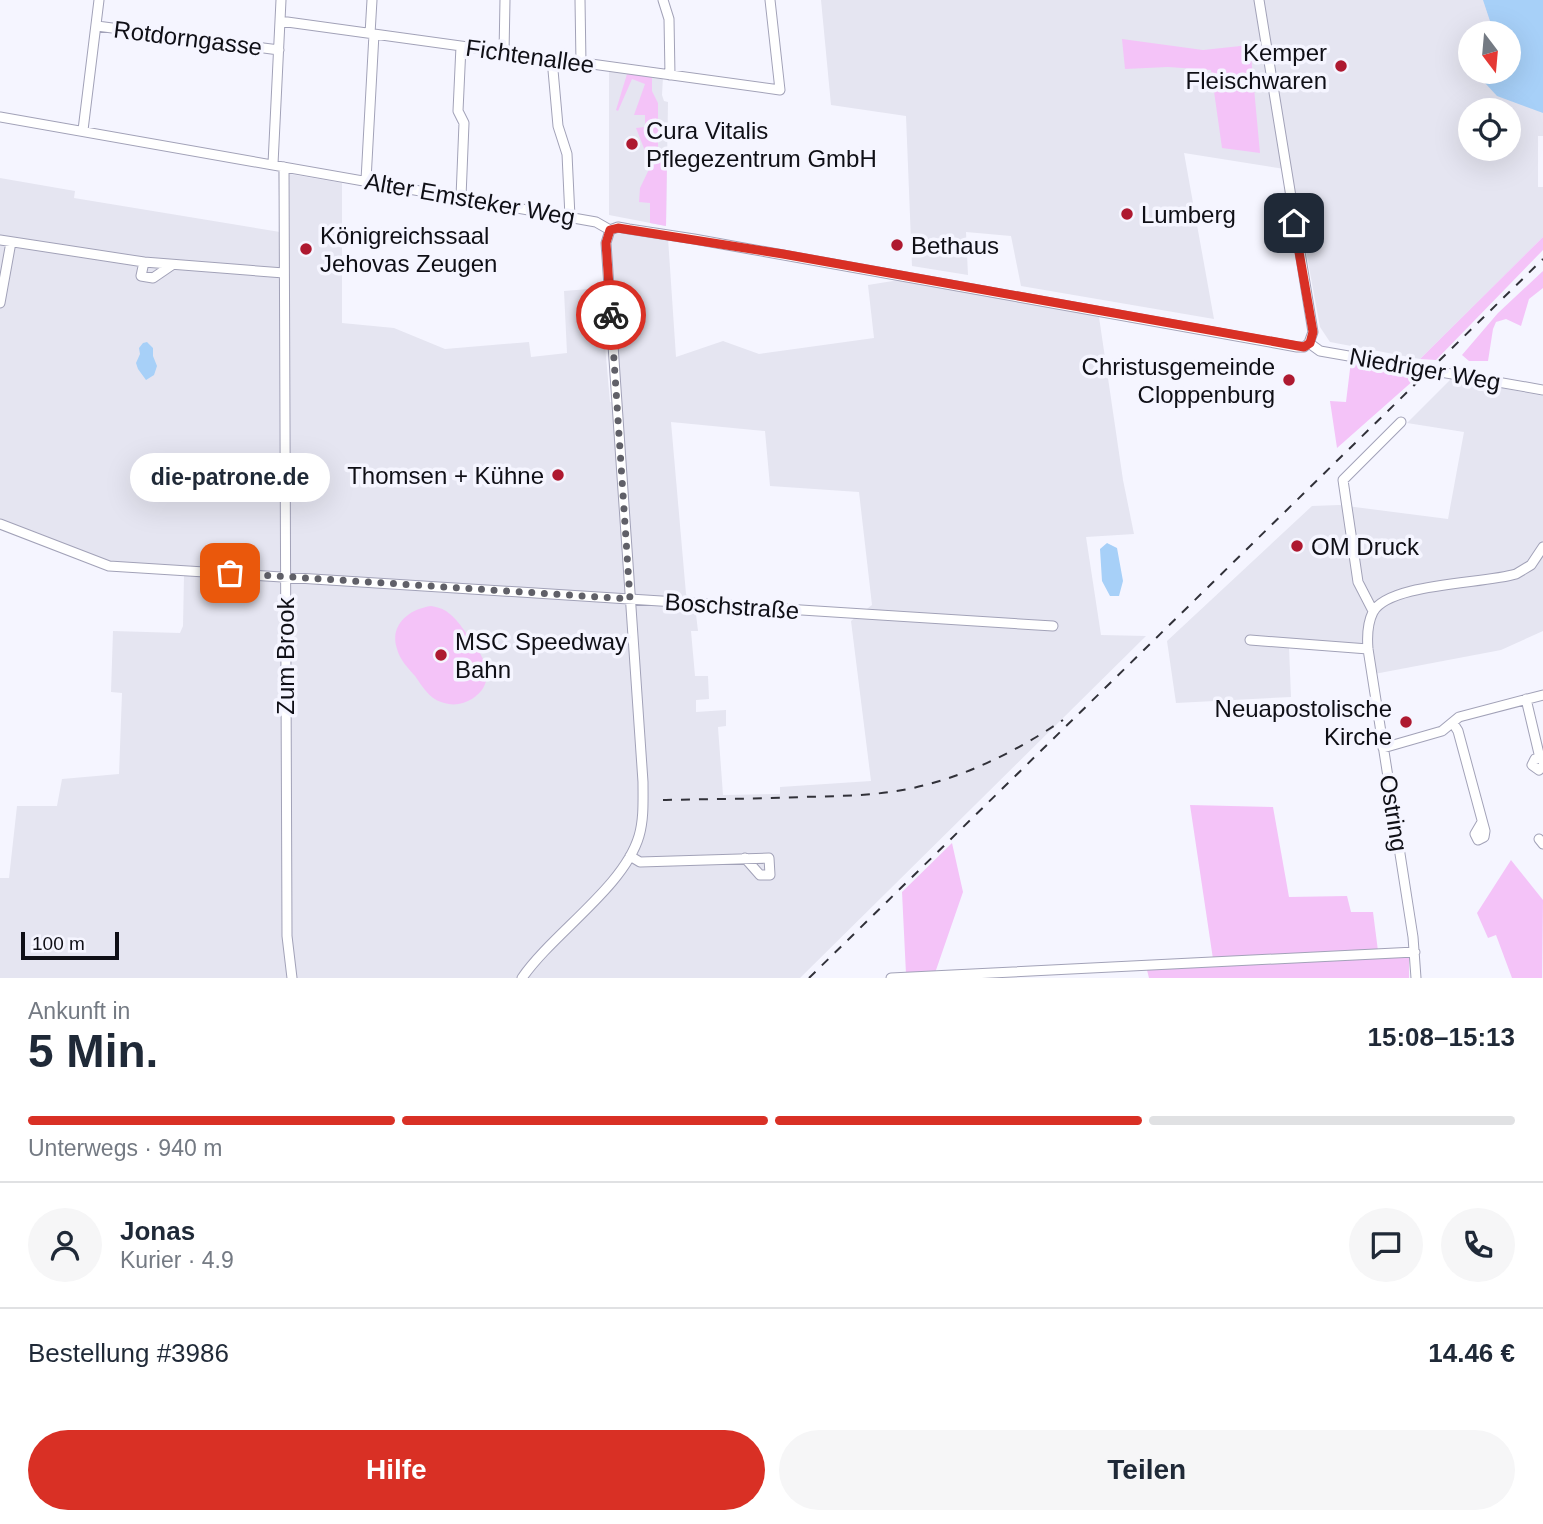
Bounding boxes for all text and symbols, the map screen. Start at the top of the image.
street label: Rotdorngasse [112,15,264,61]
north arrow [1458,21,1521,84]
map controls [1458,21,1521,161]
street label: Fichtenallee [464,34,596,78]
place label: Kemper Fleischwaren [1186,39,1327,94]
marker: Kemper Fleischwaren [1333,58,1349,74]
button: locate [1458,98,1521,161]
place label: Cura Vitalis Pflegezentrum GmbH [646,117,877,172]
marker: Cura Vitalis Pflegezentrum GmbH [624,136,640,152]
street label: Alter Emsteker Weg [363,167,577,231]
pin [1264,193,1324,253]
place label: Lumberg [1141,201,1236,228]
icon: home [1275,204,1313,242]
marker: Lumberg [1119,206,1135,222]
place label: Königreichssaal Jehovas Zeugen [320,222,497,277]
place label: Bethaus [911,232,999,259]
marker: Bethaus [889,237,905,253]
marker: Königreichssaal Jehovas Zeugen [298,241,314,257]
courier [576,280,646,350]
icon: bike [592,296,630,334]
street label: Niedriger Weg [1347,342,1503,396]
place label: Christusgemeinde Cloppenburg [1082,353,1275,408]
marker: Christusgemeinde Cloppenburg [1281,372,1297,388]
callout: die-patrone.de [130,454,330,503]
place label: Thomsen + Kühne [347,462,544,489]
text: die-patrone.de [151,464,309,490]
marker: Thomsen + Kühne [550,467,566,483]
place label: OM Druck [1311,533,1420,560]
marker: OM Druck [1289,538,1305,554]
pin [200,543,260,603]
icon: bag [211,554,249,592]
street label: Boschstraße [664,588,800,624]
street label: Zum Brook [272,596,299,715]
place label: MSC Speedway Bahn [455,628,627,683]
marker: MSC Speedway Bahn [433,647,449,663]
place label: Neuapostolische Kirche [1215,695,1392,750]
marker: Neuapostolische Kirche [1398,714,1414,730]
street label: Ostring [1375,773,1413,853]
scale bar [21,929,119,961]
text: 100 m [32,933,85,954]
text: Ankunft in [28,998,130,1024]
text: 15:08–15:13 [1368,1022,1515,1052]
text: 5 Min. [28,1025,158,1077]
text: Unterwegs · 940 m [28,1135,222,1161]
button: person [28,1208,102,1282]
button: chat [1349,1208,1423,1282]
button: phone [1441,1208,1515,1282]
text: Jonas [120,1216,195,1246]
text: Kurier · 4.9 [120,1247,234,1273]
text: Bestellung #3986 [28,1338,229,1368]
text: 14.46 € [1428,1338,1515,1368]
button: Hilfe [28,1430,765,1510]
button: Teilen [779,1430,1515,1510]

